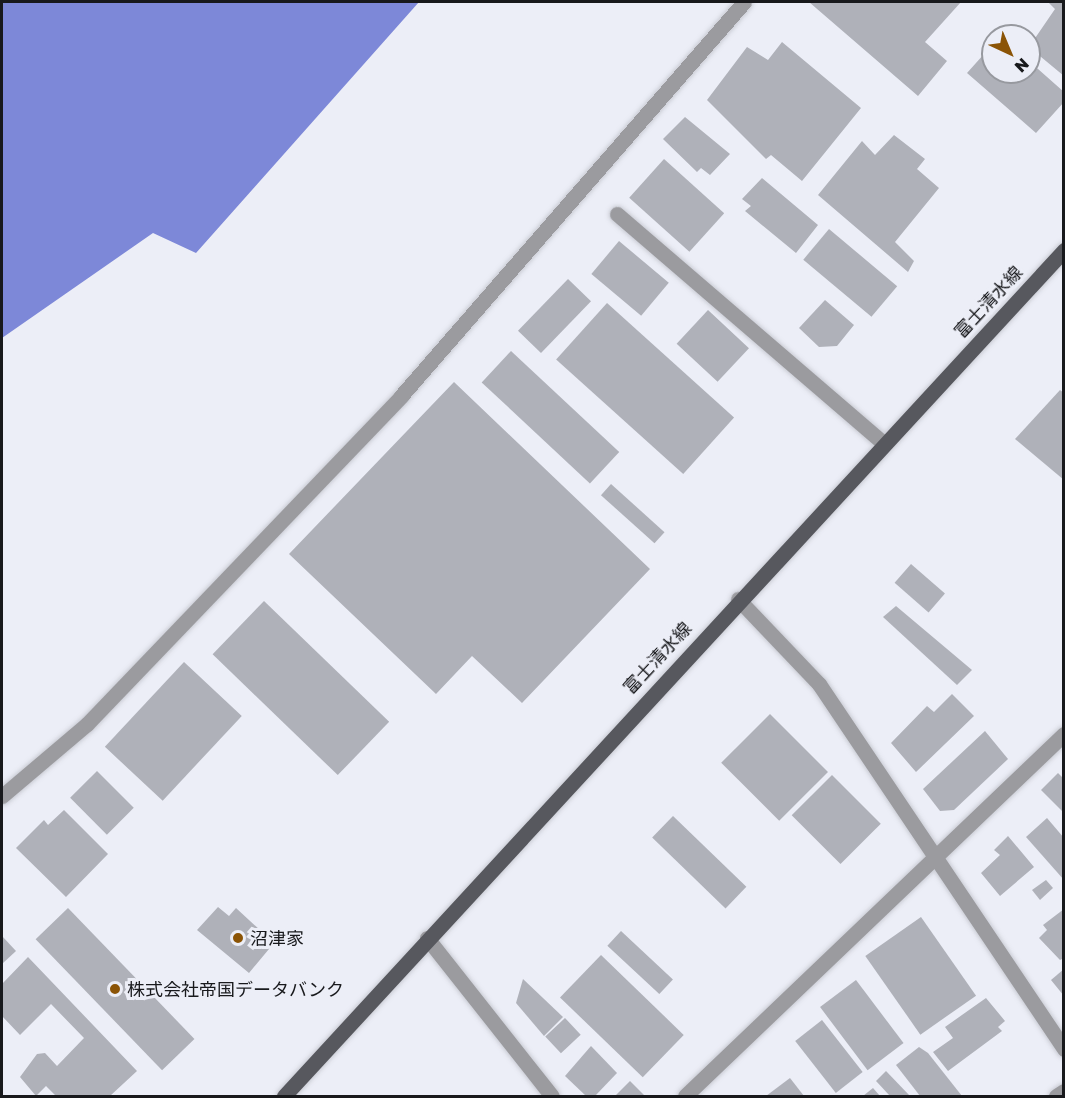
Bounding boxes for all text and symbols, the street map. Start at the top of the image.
north arrow [981,24,1041,84]
text: N [1011,54,1033,77]
street label: 富士清水線 [949,262,1027,342]
street label: 富士清水線 [618,618,696,698]
place label: 沼津家 [250,927,304,949]
marker: 沼津家 [231,931,245,945]
place label: 株式会社帝国データバンク [127,978,343,1000]
marker: 株式会社帝国データバンク [108,982,122,996]

